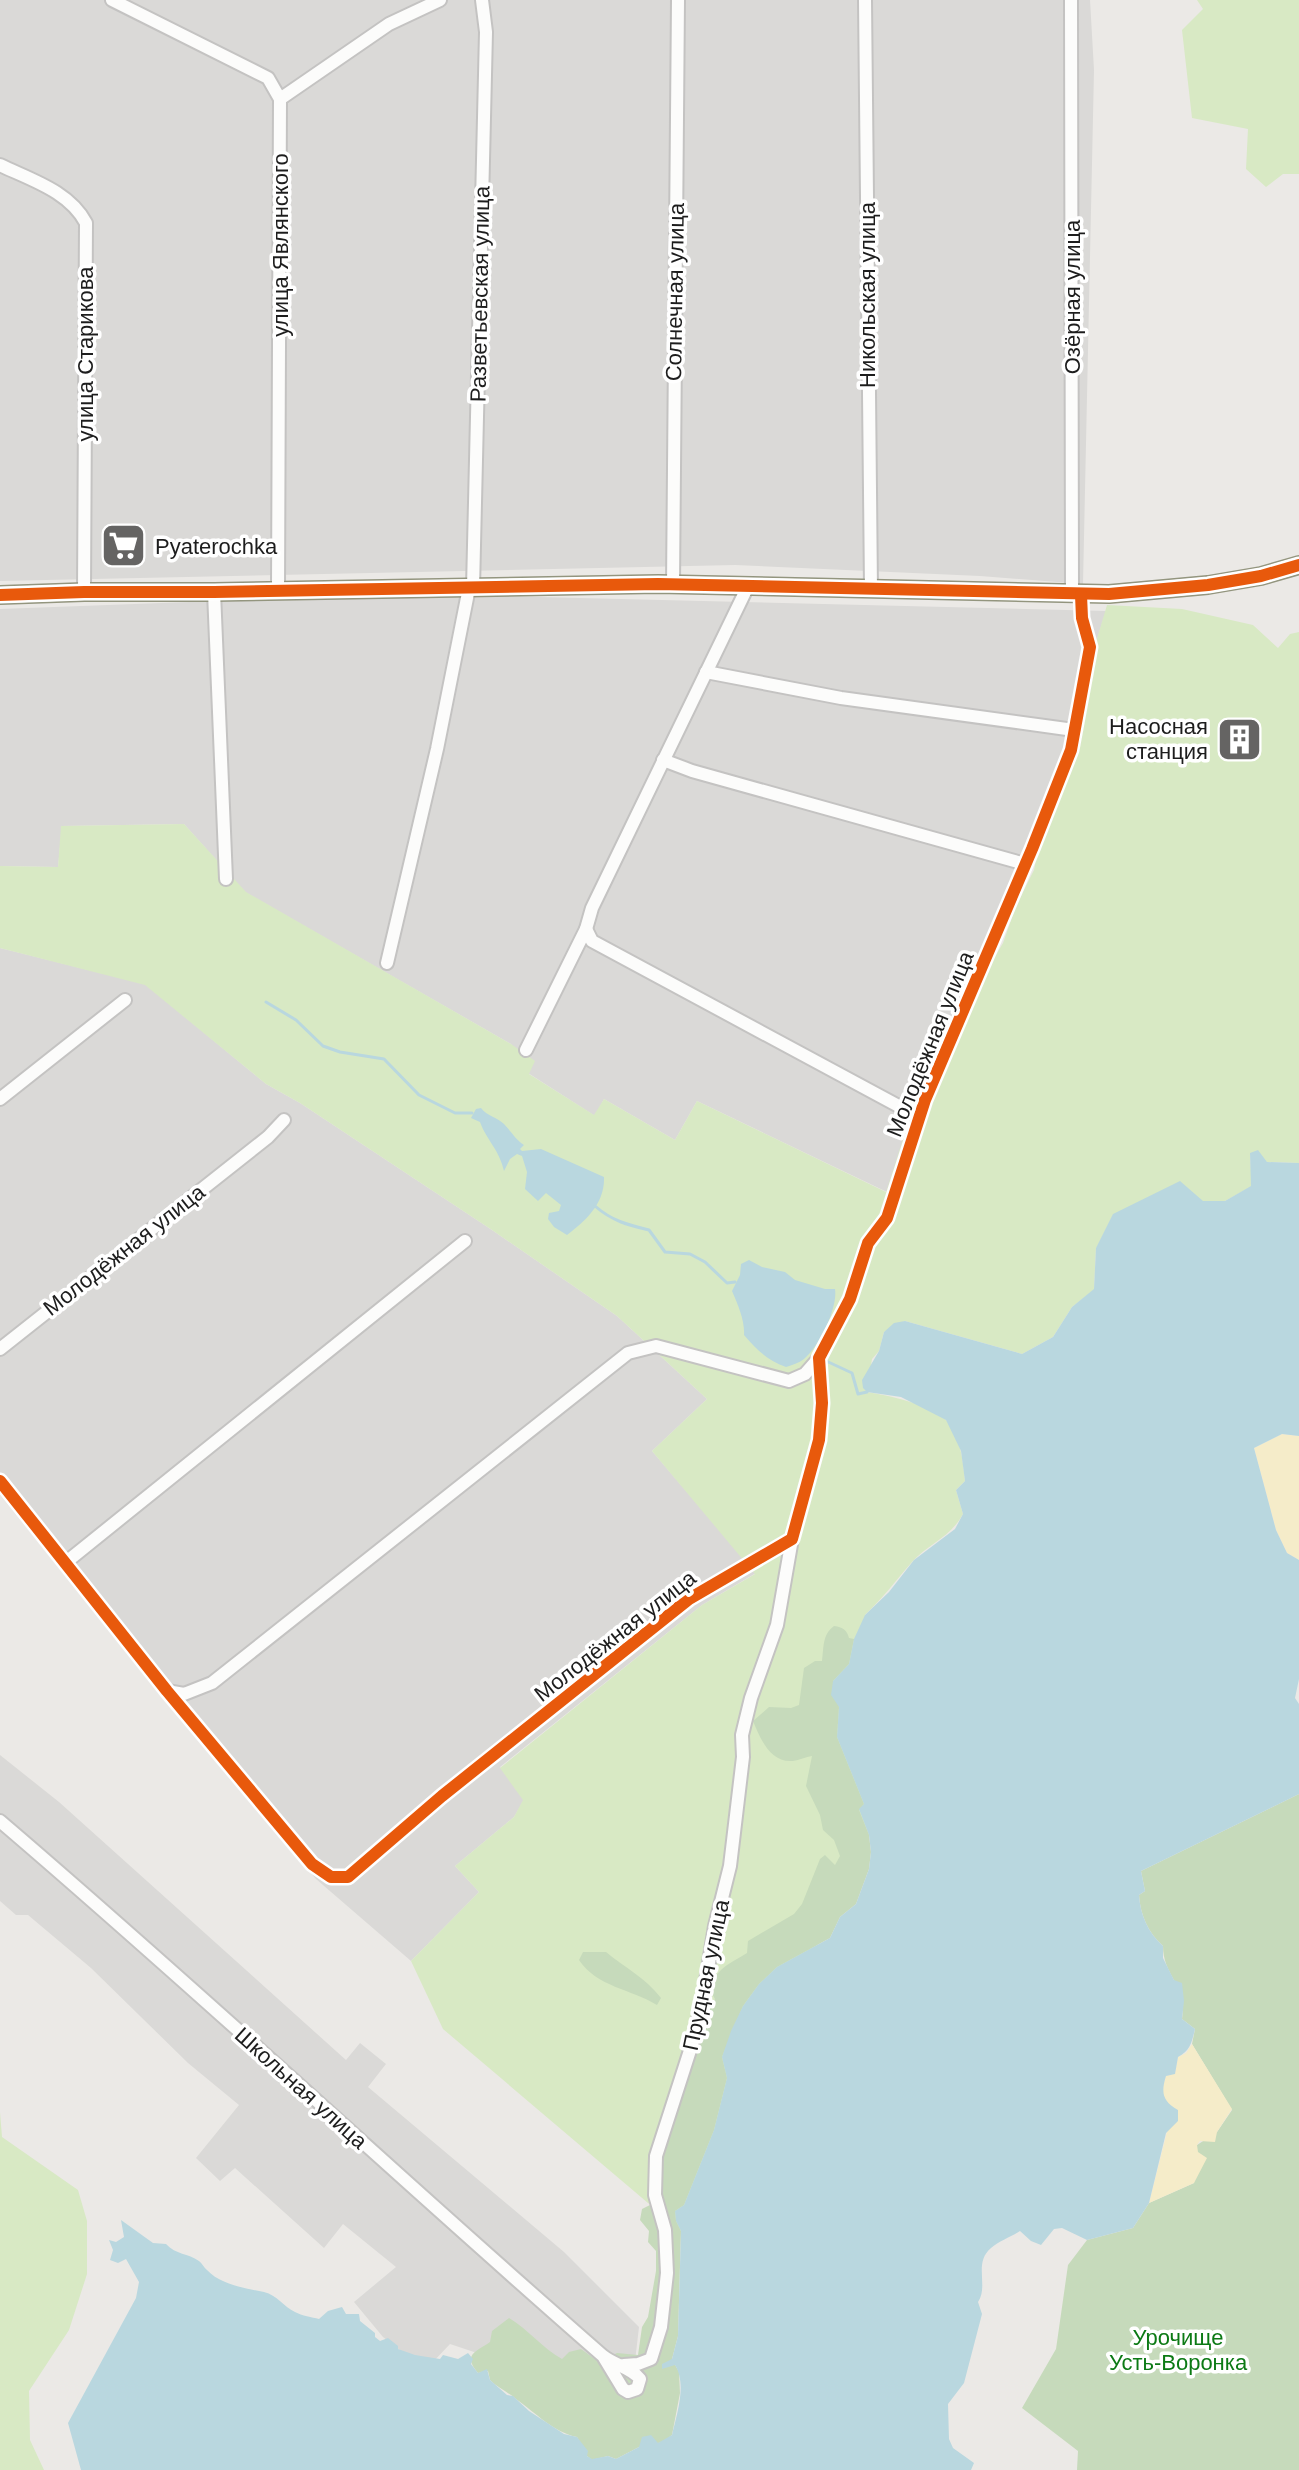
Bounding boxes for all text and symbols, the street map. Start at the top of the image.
street label: улица Являнского [268,153,293,337]
street label: Разветьевская улица [466,185,494,402]
street label: Никольская улица [855,201,880,388]
street label: Солнечная улица [661,202,689,381]
street label: Озёрная улица [1060,219,1085,374]
street label: улица Старикова [73,266,98,441]
supermarket icon: Pyaterochka [100,522,148,570]
place label: Pyaterochka [155,534,278,559]
place label: Насосная станция [1109,714,1208,764]
building icon: Насосная станция [1215,715,1263,763]
street label: Молодёжная улица [881,947,979,1140]
street label: Молодёжная улица [38,1179,210,1321]
street label: Молодёжная улица [529,1565,701,1707]
street label: Прудная улица [678,1896,734,2053]
street label: Школьная улица [230,2022,373,2154]
park label: Урочище Усть-Воронка [1109,2325,1248,2375]

